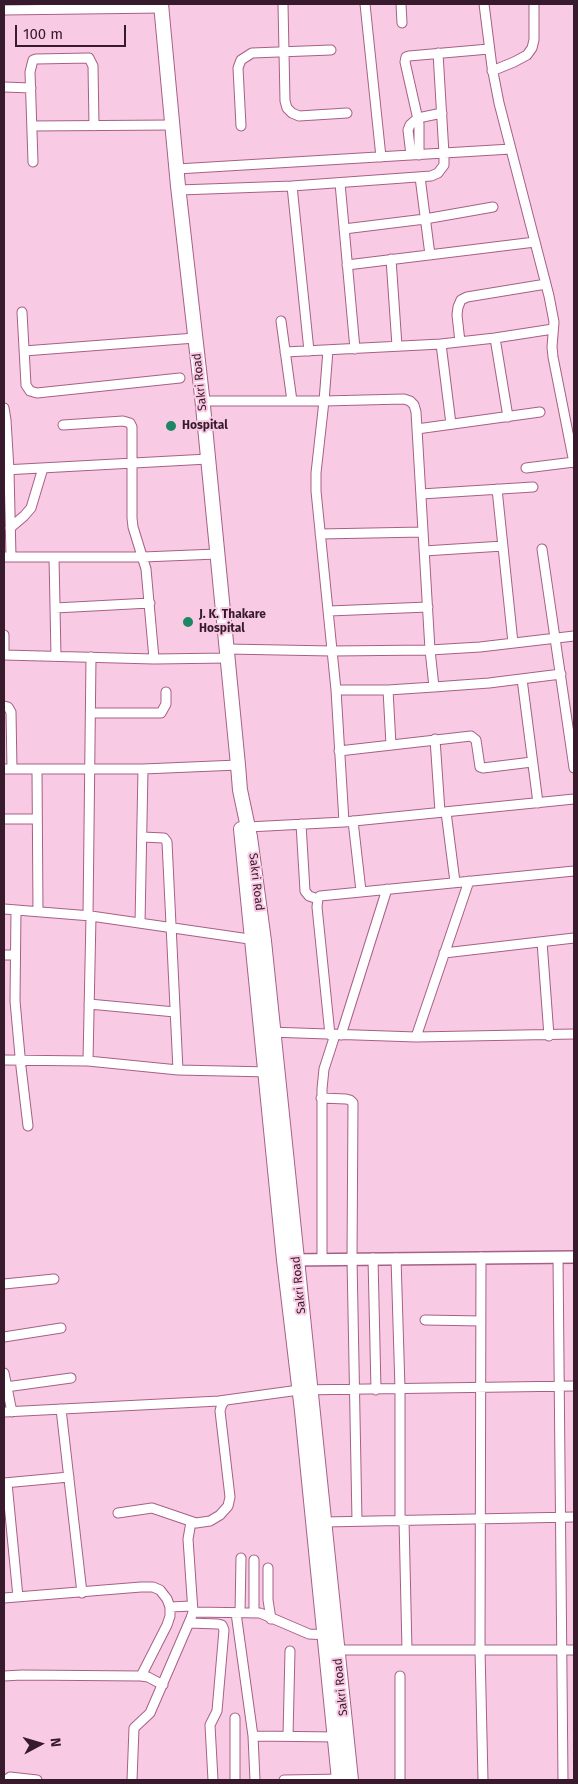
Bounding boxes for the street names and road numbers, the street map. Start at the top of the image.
street label: Sakri Road [190,352,210,412]
street label: Sakri Road [245,852,267,912]
street label: Sakri Road [289,1255,309,1315]
street label: Sakri Road [331,1657,351,1717]

